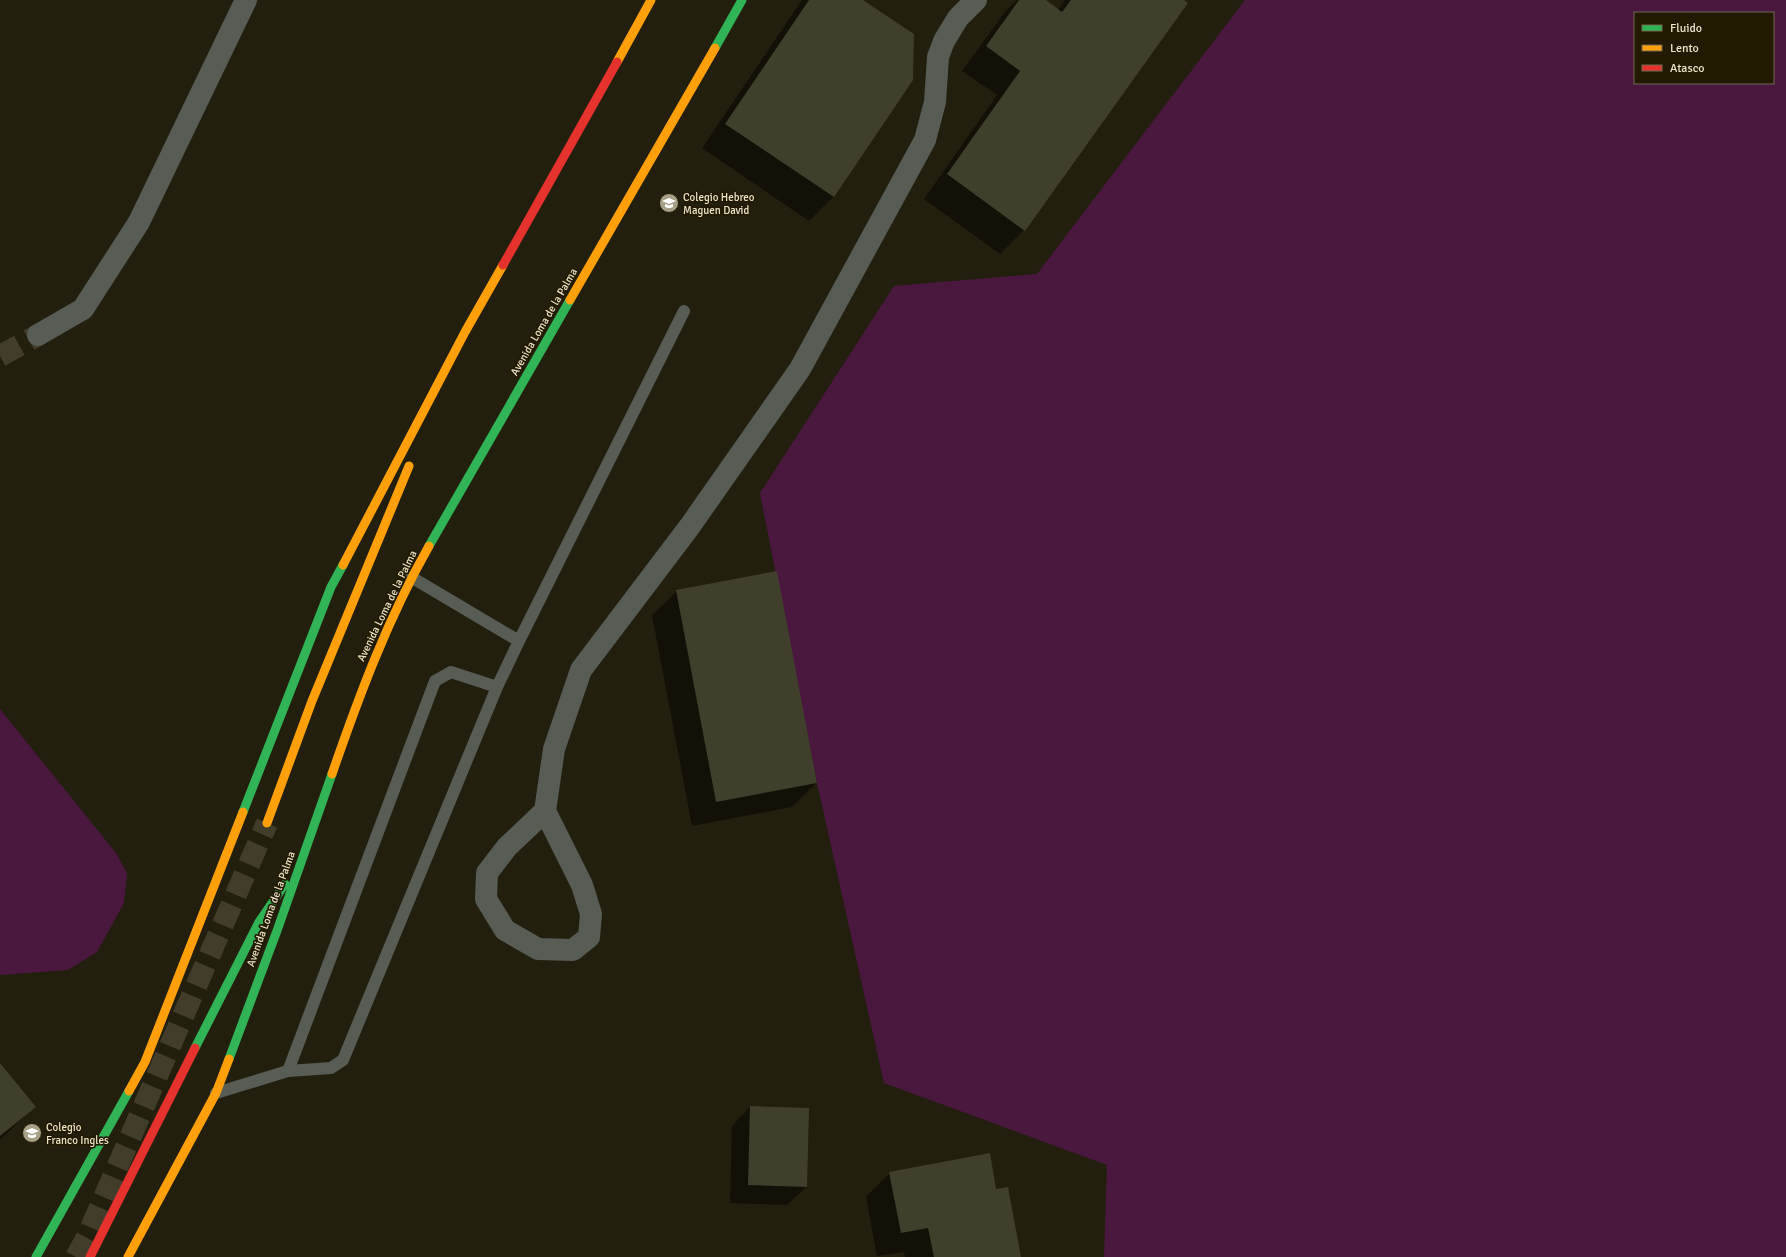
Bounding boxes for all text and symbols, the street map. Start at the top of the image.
legend [1634,12,1774,84]
text: Fluido [1670,21,1702,36]
text: Lento [1670,41,1699,56]
text: Atasco [1670,61,1705,76]
place label: Colegio Hebreo Maguen David [683,191,755,217]
school or university icon: Colegio Hebreo Maguen David [658,192,680,214]
street label: Avenida Loma de la Palma [508,266,580,378]
street label: Avenida Loma de la Palma [354,548,420,664]
street label: Avenida Loma de la Palma [244,849,298,968]
place label: Colegio Franco Ingles [46,1121,109,1147]
school or university icon: Colegio Franco Ingles [21,1122,43,1144]

